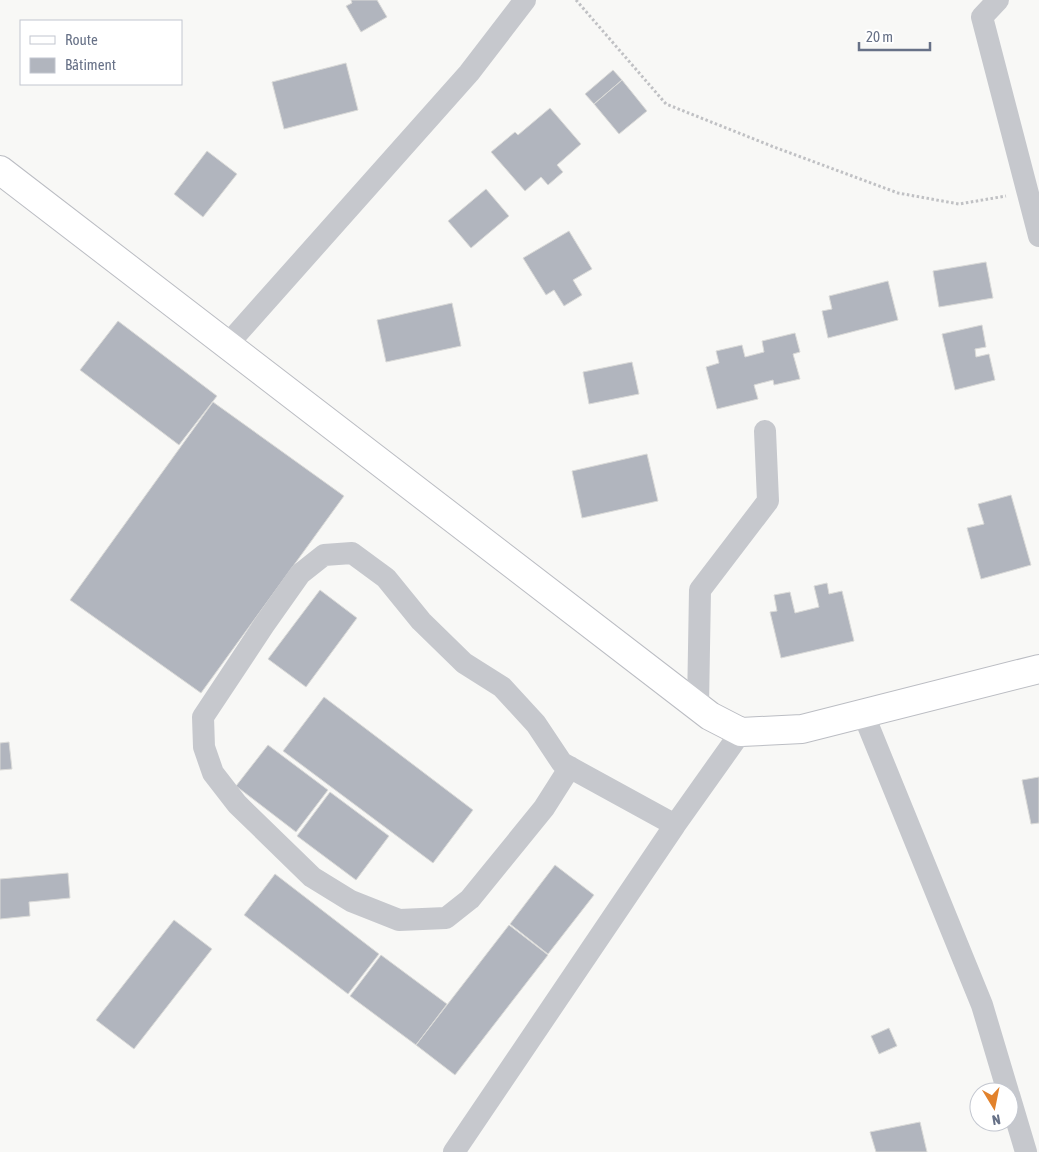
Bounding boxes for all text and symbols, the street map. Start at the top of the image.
legend [20,20,182,85]
scale bar [859,20,930,52]
text: 20 m [866,28,893,45]
text: Route [65,31,98,48]
text: Bâtiment [65,56,116,73]
north arrow [969,1082,1019,1132]
text: N [991,1111,1002,1128]

